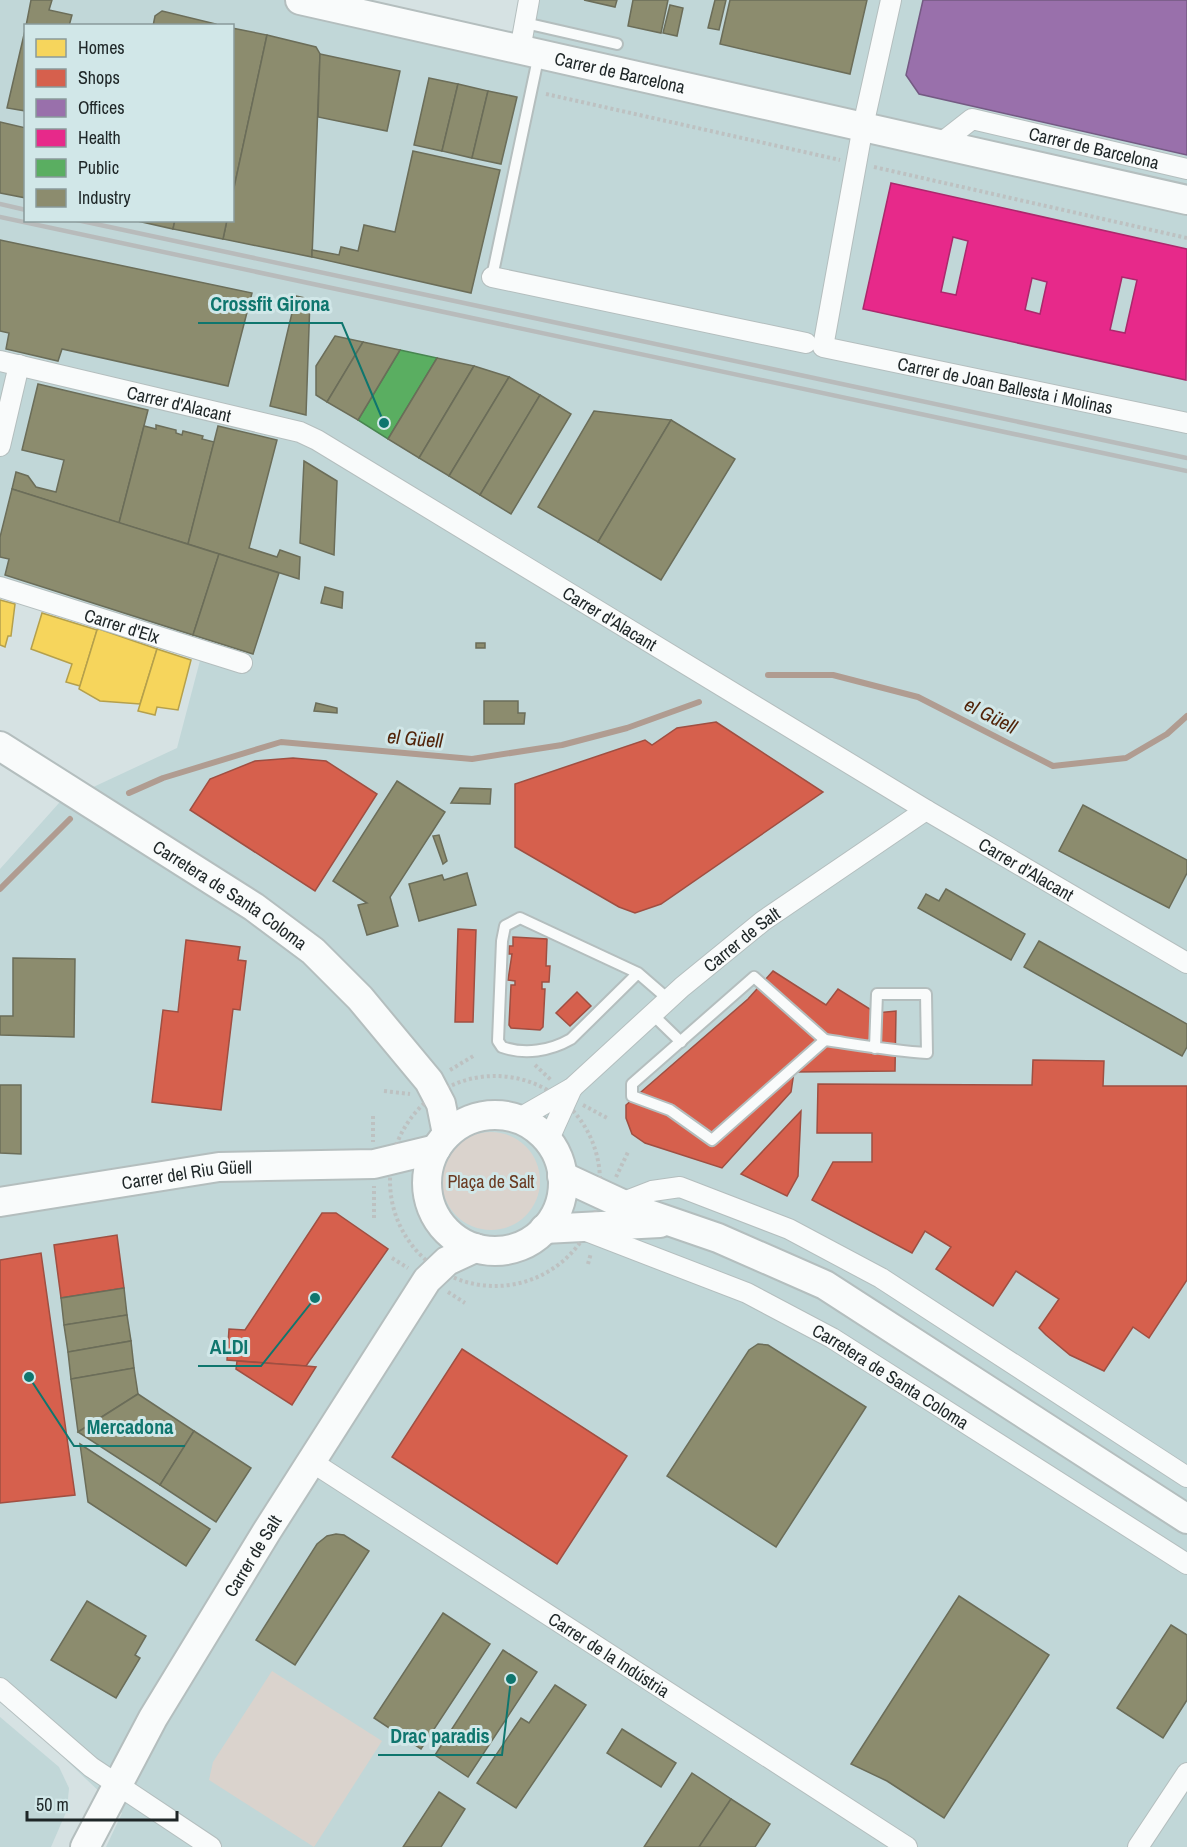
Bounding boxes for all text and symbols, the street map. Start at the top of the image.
legend [24,24,234,222]
text: Homes [78,35,125,60]
street label: Carrer de Barcelona [552,45,688,99]
text: Shops [78,65,120,90]
text: Offices [78,95,125,120]
street label: Carrer de Barcelona [1026,120,1162,175]
text: Health [78,125,121,150]
text: Public [78,155,119,180]
text: Industry [78,185,131,210]
callout: Crossfit Girona [198,285,342,323]
text: Crossfit Girona [210,290,330,317]
street label: Carrer de Joan Ballesta i Molinas [896,350,1115,420]
street label: Carrer d'Alacant [124,379,234,428]
street label: Carrer d'Alacant [558,580,662,656]
street label: Carrer d'Elx [81,602,163,649]
water label: el Güell [960,690,1022,740]
water label: el Güell [386,722,444,754]
street label: Carrer d'Alacant [974,831,1079,906]
street label: Carretera de Santa Coloma [148,834,312,955]
street label: Carrer de Salt [698,901,785,977]
street label: Carrer del Riu Güell [120,1154,252,1195]
park label: Plaça de Salt [448,1169,534,1194]
street label: Carretera de Santa Coloma [808,1317,974,1435]
callout: ALDI [198,1328,261,1366]
text: ALDI [210,1333,248,1360]
callout: Mercadona [74,1408,185,1446]
text: Mercadona [87,1413,173,1440]
street label: Carrer de Salt [217,1510,287,1601]
street label: Carrer de la Indústria [544,1606,675,1703]
callout: Drac paradis [378,1717,502,1755]
text: Drac paradis [390,1722,490,1749]
scale bar [27,1784,177,1822]
text: 50 m [36,1792,69,1817]

